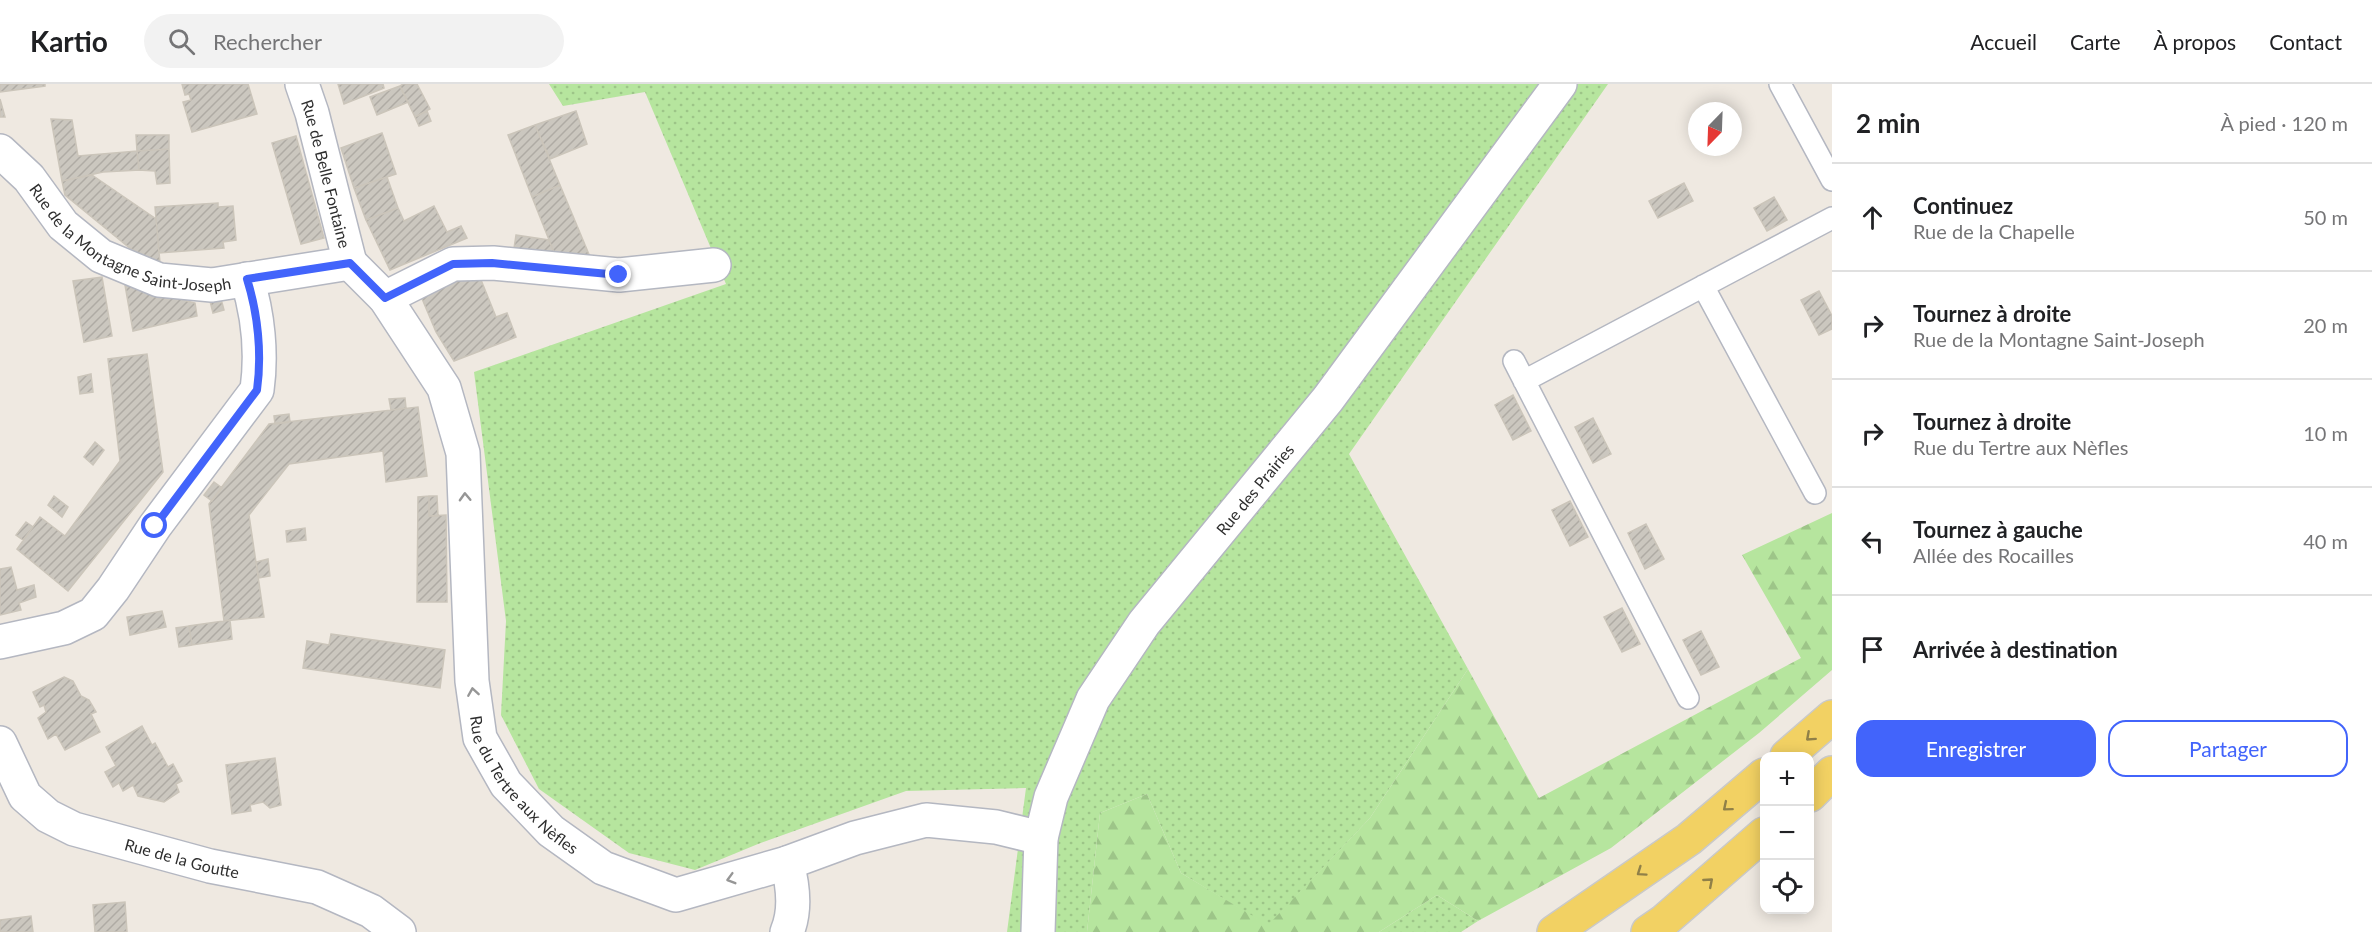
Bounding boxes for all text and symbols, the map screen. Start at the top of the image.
search box [144,14,564,68]
text: Kartio [30,24,108,58]
icon: search [165,25,198,58]
text: Rechercher [213,28,322,55]
text: Accueil [1970,29,2037,54]
text: Carte [2070,29,2121,54]
text: À propos [2154,29,2236,54]
text: Contact [2269,29,2342,54]
street label: Rue de Belle Fontaine [298,97,355,250]
north arrow [1688,102,1742,156]
text: 2 min [1856,107,1920,139]
text: À pied · 120 m [2220,111,2348,135]
street label: Rue de la Montagne Saint-Joseph [26,179,232,295]
text: Continuez [1913,192,2013,219]
icon: ahead [1856,201,1889,234]
text: 50 m [2303,205,2348,229]
text: Rue de la Chapelle [1913,219,2075,243]
route end [605,261,631,287]
text: Tournez à droite [1913,300,2071,327]
icon: right [1856,309,1889,342]
text: 20 m [2303,313,2348,337]
text: Rue de la Montagne Saint-Joseph [1913,327,2205,351]
text: Tournez à droite [1913,408,2071,435]
icon: right [1856,417,1889,450]
text: 10 m [2303,421,2348,445]
text: Rue du Tertre aux Nèfles [1913,435,2128,459]
street label: Rue des Prairies [1211,440,1297,538]
one-way arrow [458,493,471,502]
route start [141,512,167,538]
text: Tournez à gauche [1913,516,2083,543]
icon: left [1856,525,1889,558]
text: 40 m [2303,529,2348,553]
text: Allée des Rocailles [1913,543,2074,567]
icon: arrive [1856,633,1889,666]
text: Arrivée à destination [1913,636,2118,663]
one-way arrow [468,688,480,697]
street label: Rue du Tertre aux Nèfles [467,714,582,857]
button: Enregistrer [1856,720,2096,777]
button: Partager [2108,720,2348,777]
one-way arrow [1806,730,1816,741]
map controls [1760,752,1814,914]
button: + [1760,752,1814,806]
one-way arrow [1723,800,1734,811]
button: − [1760,806,1814,860]
street label: Rue de la Goutte [123,834,241,881]
button: locate [1760,860,1814,914]
one-way arrow [1636,865,1647,876]
one-way arrow [726,872,737,884]
one-way arrow [1702,878,1713,889]

